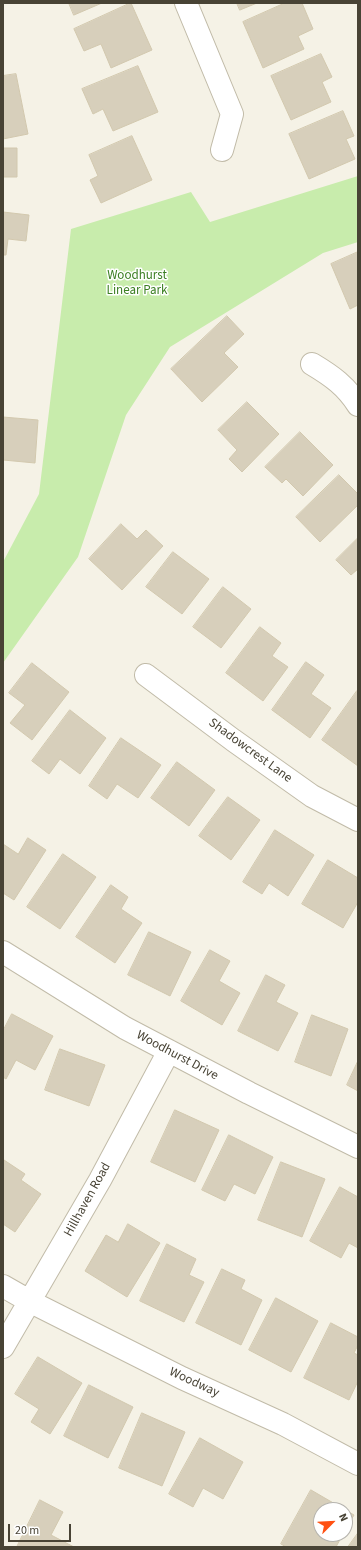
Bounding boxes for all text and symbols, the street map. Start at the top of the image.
park label: Woodhurst Linear Park [107,268,167,299]
street label: Shadowcrest Lane [205,715,295,787]
street label: Woodhurst Drive [133,1028,221,1084]
street label: Hillhaven Road [61,1160,115,1240]
street label: Woodway [167,1365,221,1401]
north arrow [313,1502,353,1542]
text: N [335,1511,352,1524]
scale bar [10,1516,73,1542]
text: 20 m [15,1522,39,1539]

